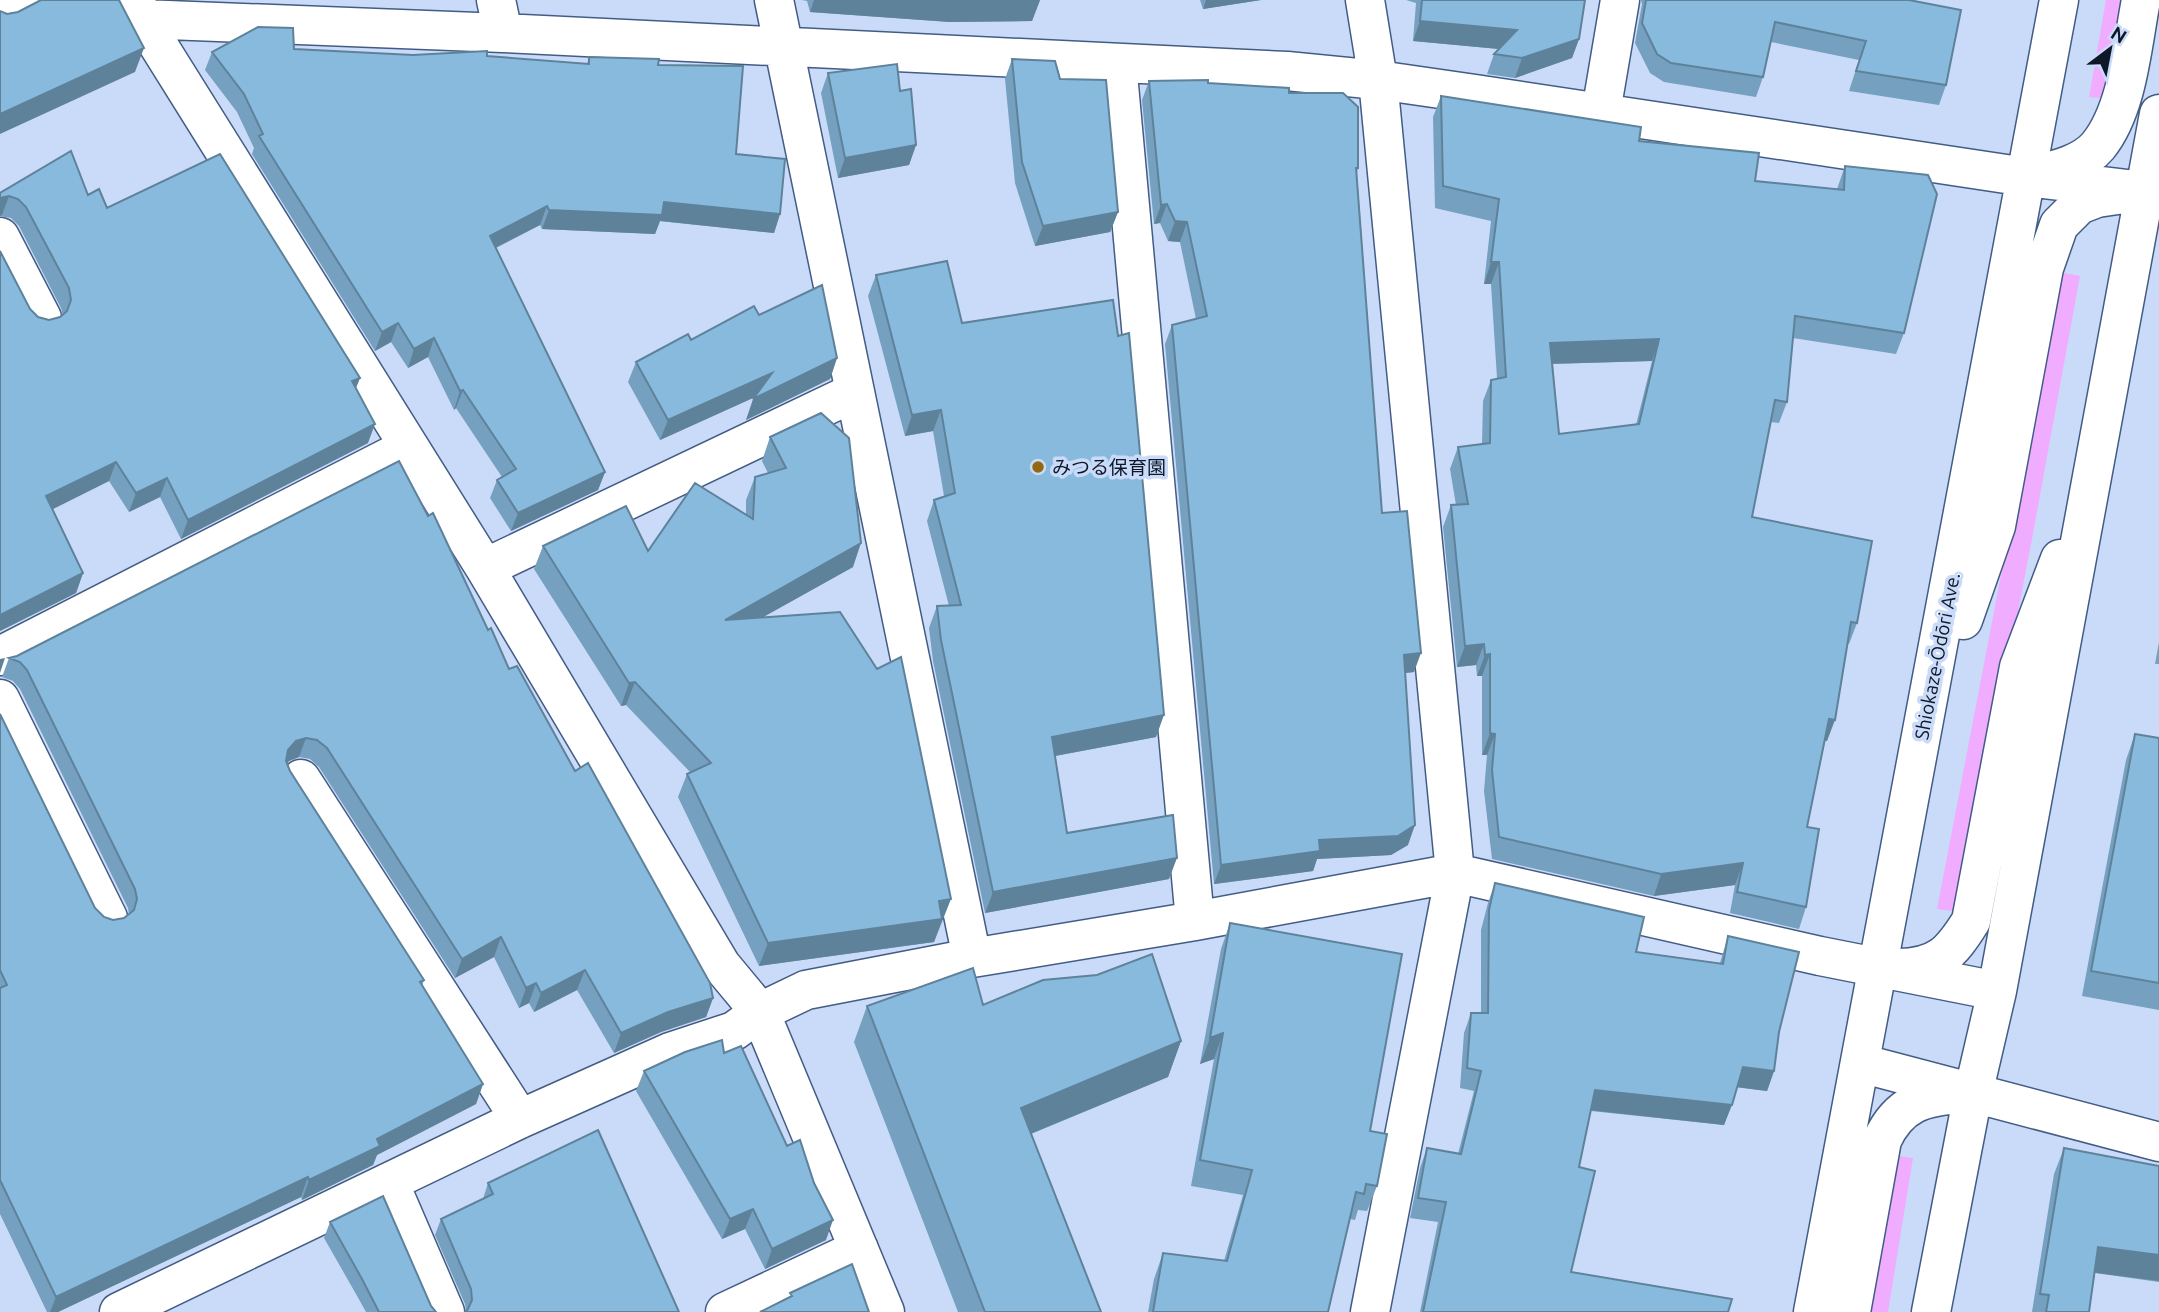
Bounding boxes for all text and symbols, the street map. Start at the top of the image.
north arrow [2075,14,2145,84]
text: N [2107,21,2131,48]
place label: みつる保育園 [1052,456,1166,478]
marker: みつる保育園 [1030,459,1046,475]
street label: Shiokaze-Ōdōri Ave. [1910,570,1964,742]

